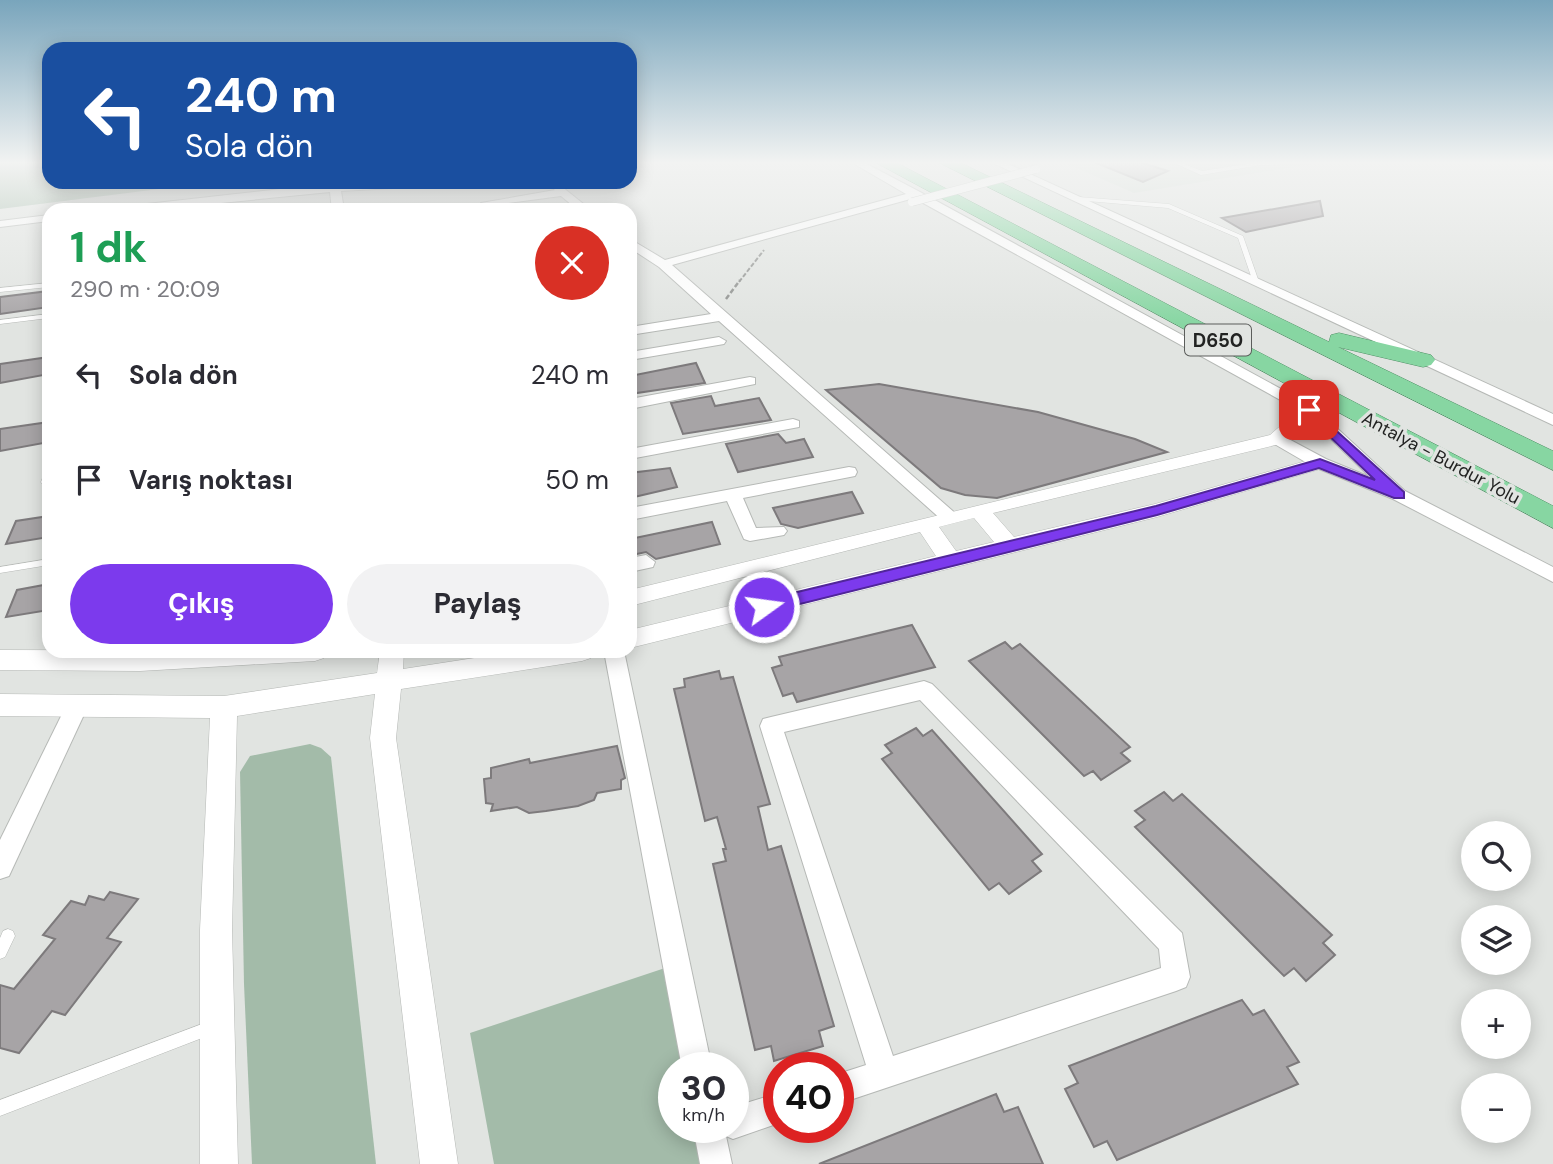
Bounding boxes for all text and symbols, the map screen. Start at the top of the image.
text: 240 m [185,63,337,127]
icon: left [70,70,161,161]
text: Sola dön [185,125,313,167]
text: 1 dk [70,220,147,275]
button: close [535,226,609,300]
text: 290 m · 20:09 [70,274,220,304]
road number: D650 [1185,324,1251,356]
icon: left [70,356,108,394]
text: Sola dön [129,358,238,392]
text: 240 m [531,358,609,392]
pin [1279,380,1339,440]
icon: arrive [1290,391,1328,429]
street label: Antalya - Burdur Yolu [1358,406,1524,510]
icon: arrive [70,461,108,499]
text: Varış noktası [129,463,293,497]
text: 50 m [545,463,609,497]
button: Çıkış [70,564,333,644]
button: Paylaş [347,564,609,644]
position arrow [727,570,801,644]
map controls [1461,821,1531,1143]
button: search [1461,821,1531,891]
button: layers [1461,905,1531,975]
button: + [1461,989,1531,1059]
speed limit sign: 40 [763,1052,854,1143]
text: 30 [681,1065,726,1111]
button: − [1461,1073,1531,1143]
text: km/h [682,1103,725,1127]

